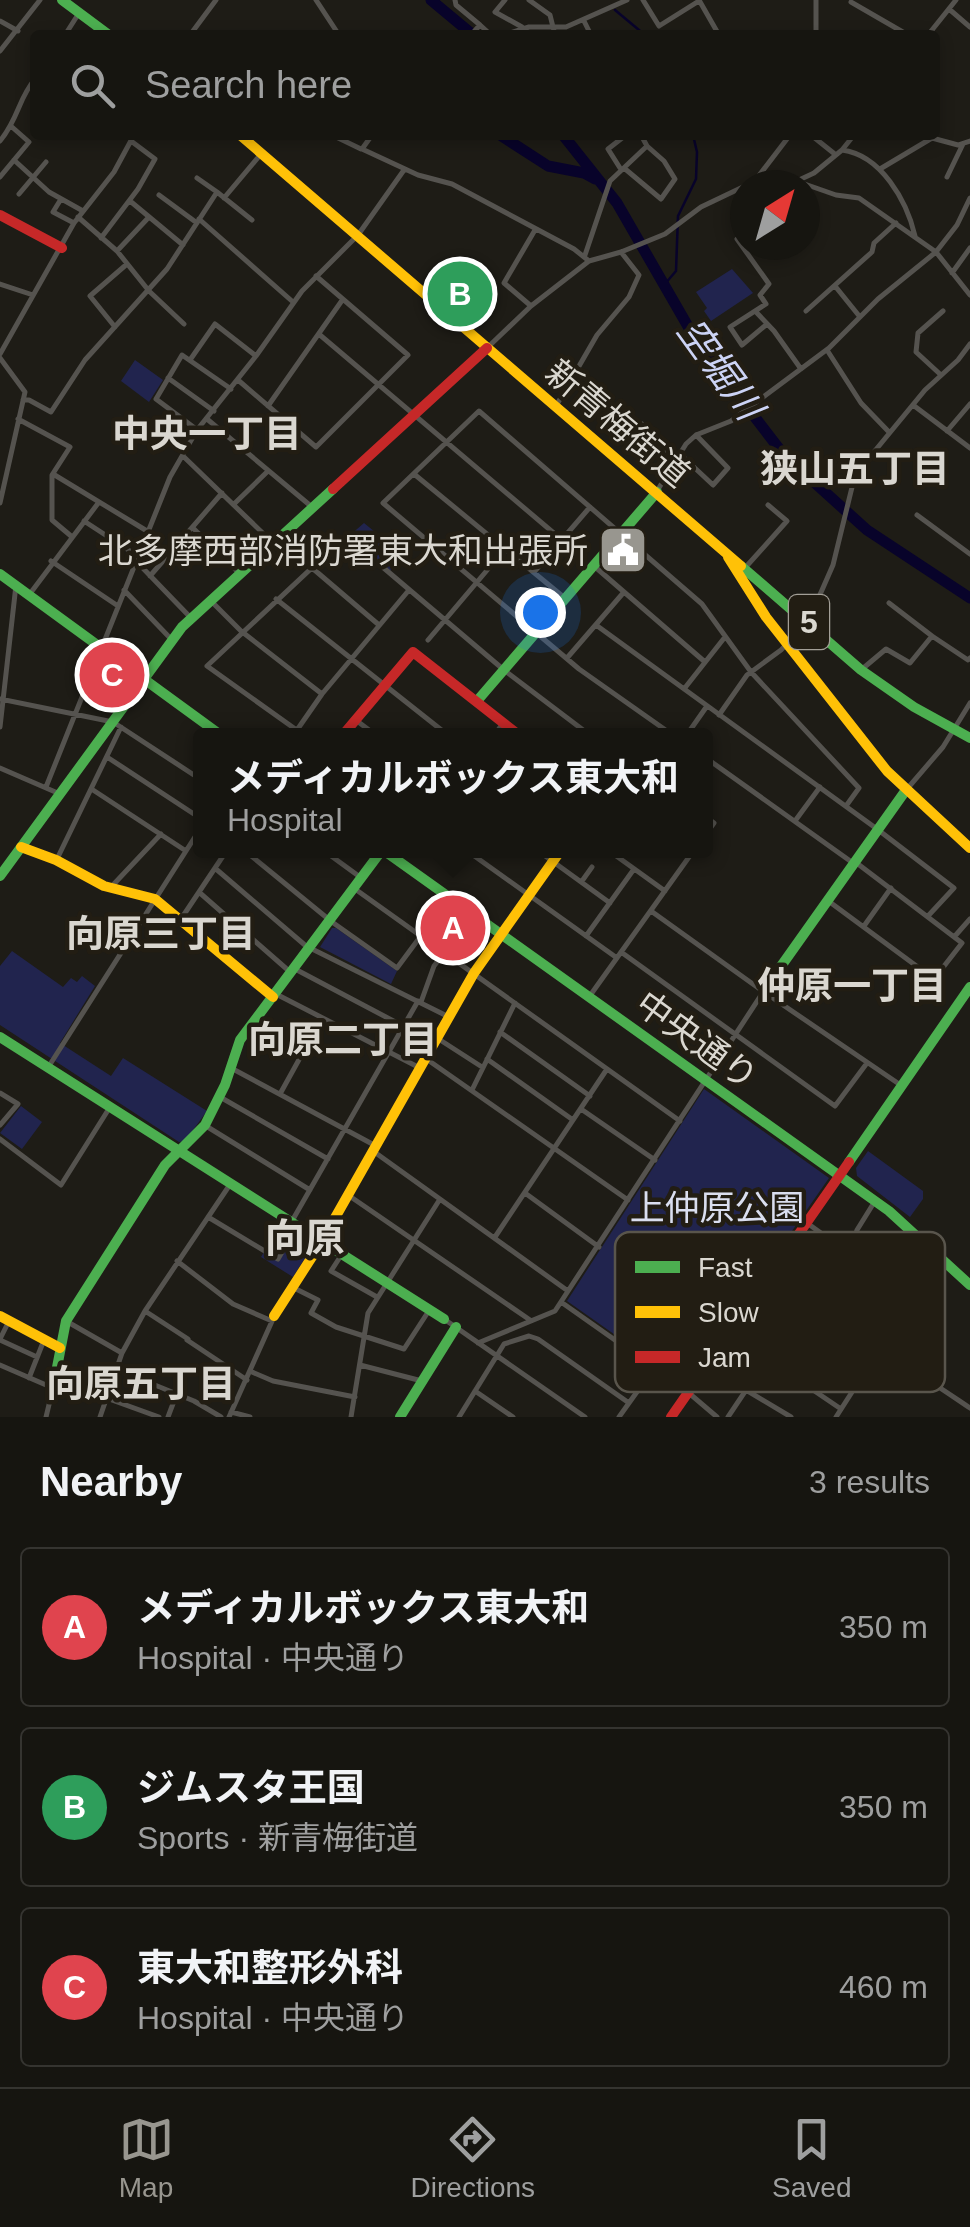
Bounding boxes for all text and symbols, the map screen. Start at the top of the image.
search box [30,30,940,140]
icon: search [65,58,120,113]
text: Search here [145,64,352,106]
north arrow [730,170,820,260]
pin: B [428,256,492,332]
water label: 空堀川 [670,311,773,431]
street label: 新青梅街道 [538,352,698,494]
district label: 中央一丁目 [112,413,302,455]
district label: 狭山五丁目 [760,448,950,490]
public building icon: 北多摩西部消防署東大和出張所 [597,524,649,576]
place label: 北多摩西部消防署東大和出張所 [98,531,588,570]
your location [515,587,566,638]
road number: 5 [789,595,829,649]
pin: C [80,638,144,712]
popup [193,728,713,858]
text: メディカルボックス東大和 [227,757,679,799]
text: Hospital [227,802,343,838]
pin: A [420,890,486,966]
district label: 向原三丁目 [66,913,256,955]
district label: 仲原一丁目 [757,965,947,1007]
street label: 中央通り [629,983,765,1097]
district label: 向原二丁目 [248,1019,438,1061]
park label: 上仲原公園 [629,1188,805,1227]
district label: 向原 [265,1216,345,1260]
legend [615,1232,945,1392]
text: Fast [698,1252,753,1283]
text: Slow [698,1297,759,1328]
text: Jam [698,1342,751,1373]
district label: 向原五丁目 [46,1363,236,1405]
text: Nearby [40,1458,182,1505]
text: 3 results [809,1464,930,1500]
text: メディカルボックス東大和 [137,1587,589,1629]
text: A [63,1609,86,1645]
text: 350 m [839,1609,928,1645]
text: Hospital · 中央通り [137,1640,409,1676]
text: ジムスタ王国 [137,1767,365,1809]
text: B [63,1789,86,1825]
text: 350 m [839,1789,928,1825]
text: Sports · 新青梅街道 [137,1820,418,1856]
text: 東大和整形外科 [137,1947,403,1989]
text: C [63,1969,86,2005]
text: 460 m [839,1969,928,2005]
text: Hospital · 中央通り [137,2000,409,2036]
tab: Map [119,2112,174,2204]
tab: Directions [411,2112,535,2204]
tab: Saved [772,2112,851,2204]

